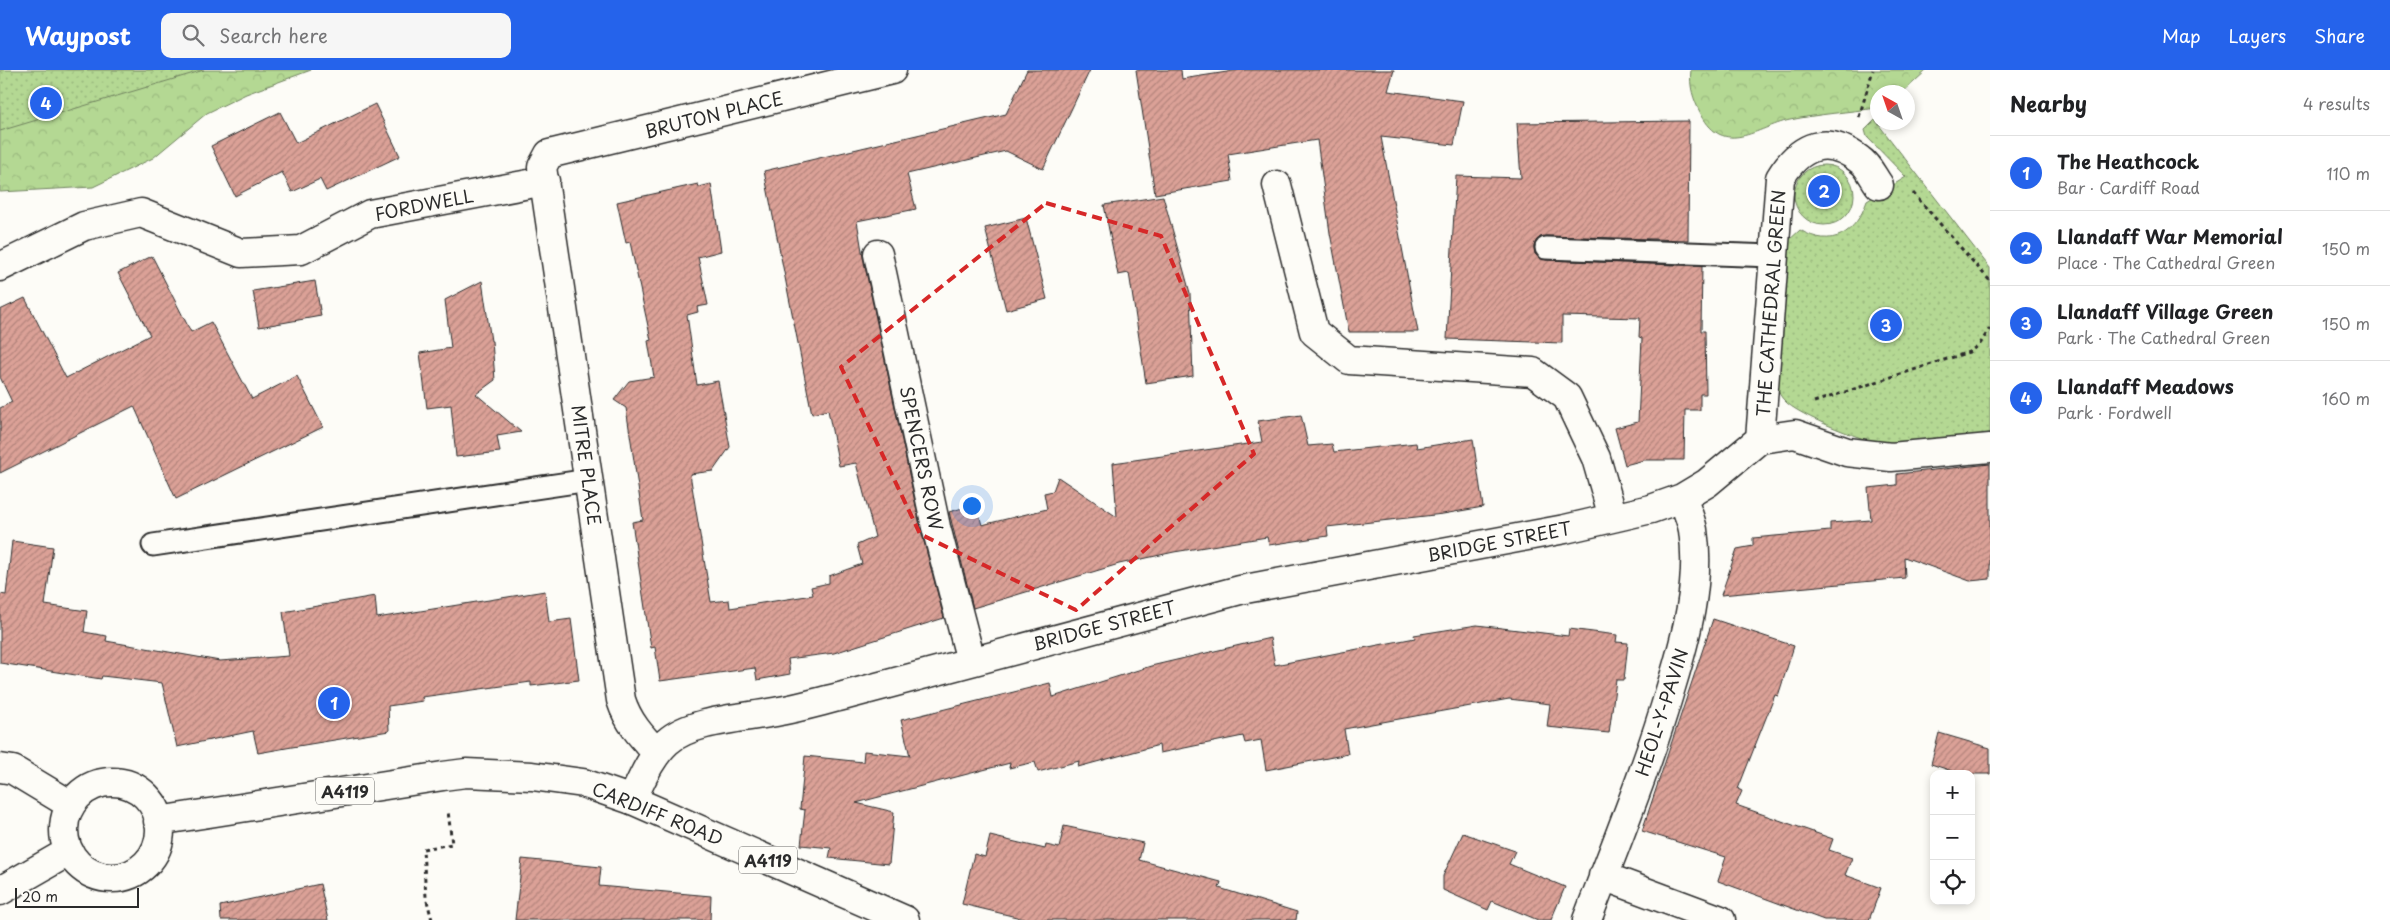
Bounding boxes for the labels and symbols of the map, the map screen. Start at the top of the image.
pin: 4 [30,84,62,122]
street label: BRUTON PLACE [642,84,786,144]
north arrow [1870,85,1915,130]
pin: 2 [1808,172,1840,210]
street label: FORDWELL [372,181,476,227]
street label: THE CATHEDRAL GREEN [1749,189,1791,417]
pin: 3 [1870,306,1902,344]
street label: SPENCERS ROW [894,383,951,533]
street label: MITRE PLACE [565,403,609,527]
your location [959,493,985,519]
street label: BRIDGE STREET [1424,514,1574,568]
street label: BRIDGE STREET [1030,593,1179,657]
street label: HEOL-Y-PAVIN [1628,645,1694,779]
pin: 1 [318,684,350,722]
street label: CARDIFF ROAD [588,774,728,852]
road number: A4119 [316,778,374,804]
road number: A4119 [739,846,797,874]
scale bar [15,885,139,908]

